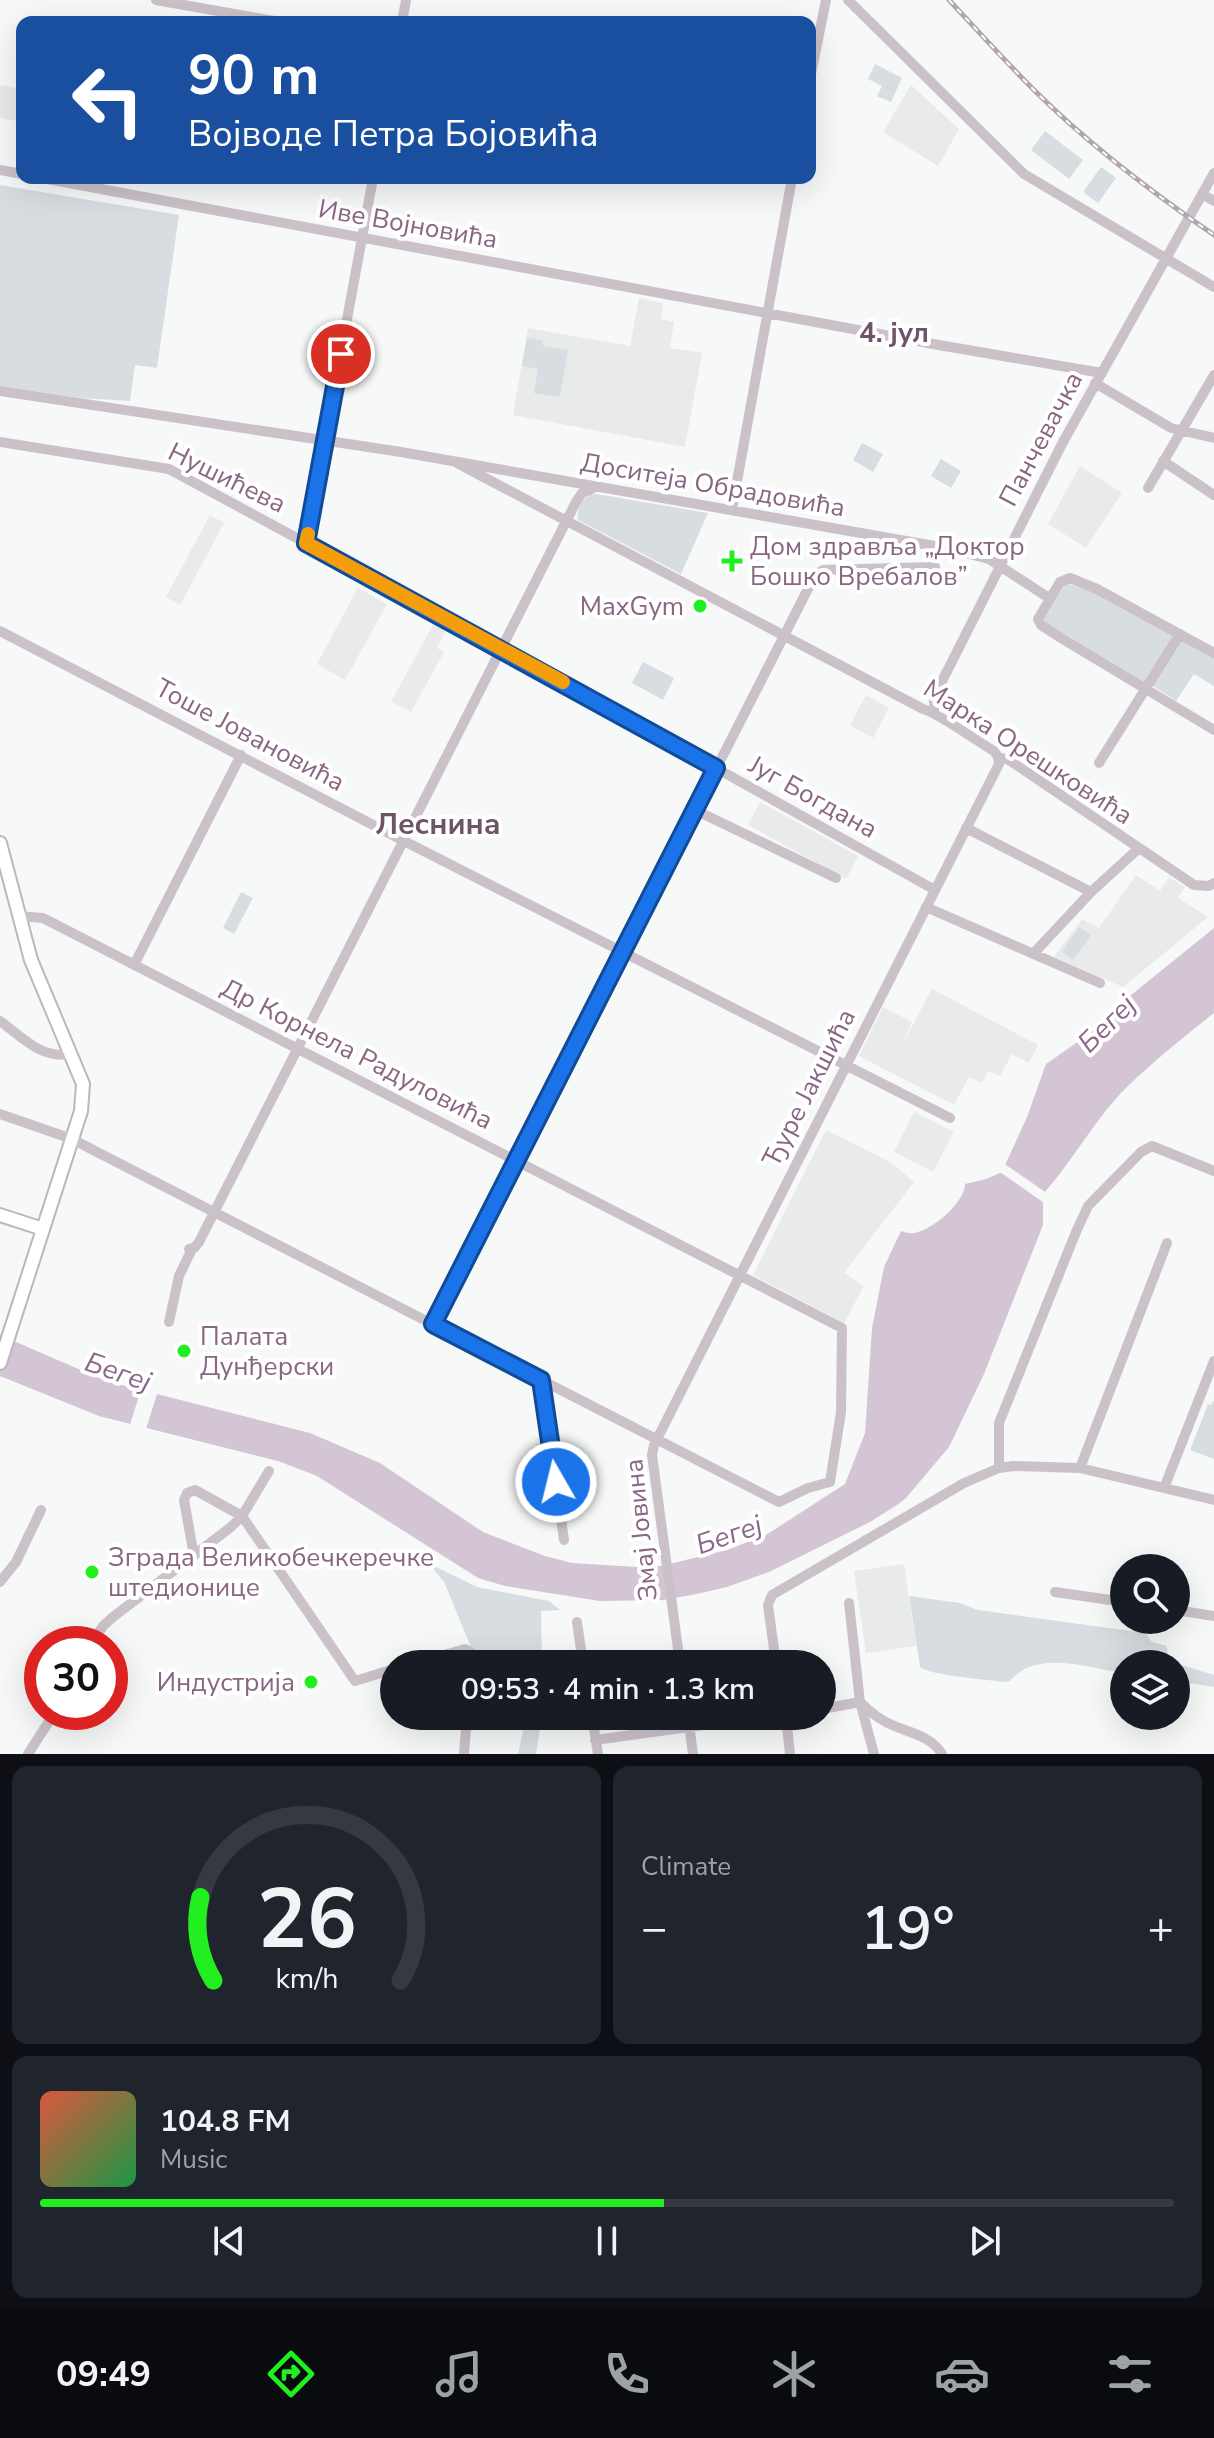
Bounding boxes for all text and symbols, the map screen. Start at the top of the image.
text: 90 m [188,37,319,114]
icon: left [56,48,160,152]
text: Војводе Петра Бојовића [188,110,599,159]
street label: Иве Војновића [316,191,500,257]
district label: 4. јул [859,314,929,352]
pin [307,320,375,388]
icon: arrive [319,332,363,376]
street label: Панчевачка [991,366,1091,512]
street label: Нушићева [162,434,292,522]
street label: Доситеја Обрадовића [578,445,848,525]
place label: Дом здравља „Доктор Бошко Вребалов” [750,529,1025,594]
marker: Дом здравља „Доктор Бошко Вребалов” [721,550,743,572]
place label: MaxGym [580,589,684,624]
marker: MaxGym [691,597,709,615]
street label: Тоше Јовановића [149,670,351,800]
street label: Марка Орешковића [917,671,1139,833]
street label: Југ Богдана [742,747,884,847]
district label: Леснина [375,804,501,845]
street label: Др Корнела Радуловића [215,970,499,1138]
water label: Бегеј [1070,986,1145,1061]
street label: Ђуре Јакшића [754,1003,864,1173]
place label: Палата Дунђерски [200,1319,334,1384]
marker: Палата Дунђерски [175,1342,193,1360]
water label: Бегеј [80,1343,156,1401]
position arrow [514,1440,598,1524]
street label: Змај Јовина [616,1457,666,1603]
water label: Бегеј [691,1506,767,1564]
place label: Зграда Великобечкеречке штедионице [108,1540,434,1605]
map controls [1110,1554,1190,1730]
button: search [1110,1554,1190,1634]
marker: Зграда Великобечкеречке штедионице [83,1563,101,1581]
speed limit sign: 30 [24,1626,128,1730]
button: layers [1110,1650,1190,1730]
place label: Индустрија [157,1665,295,1700]
text: 09:53 · 4 min · 1.3 km [461,1669,755,1710]
marker: Индустрија [302,1673,320,1691]
text: Climate [641,1849,731,1884]
text: 26 [257,1863,356,1976]
text: 19° [860,1888,955,1970]
text: − [641,1899,667,1959]
text: + [1148,1899,1174,1959]
text: km/h [275,1959,338,1998]
text: 104.8 FM [160,2101,290,2142]
text: Music [160,2142,227,2177]
icon: previous [207,2219,251,2263]
icon: pause [585,2219,629,2263]
icon: next [963,2219,1007,2263]
icon: directions [263,2346,319,2402]
icon: music [431,2346,487,2402]
icon: phone [599,2346,655,2402]
icon: climate [766,2346,822,2402]
icon: car [934,2346,990,2402]
icon: filters [1102,2346,1158,2402]
text: 09:49 [56,2350,151,2399]

